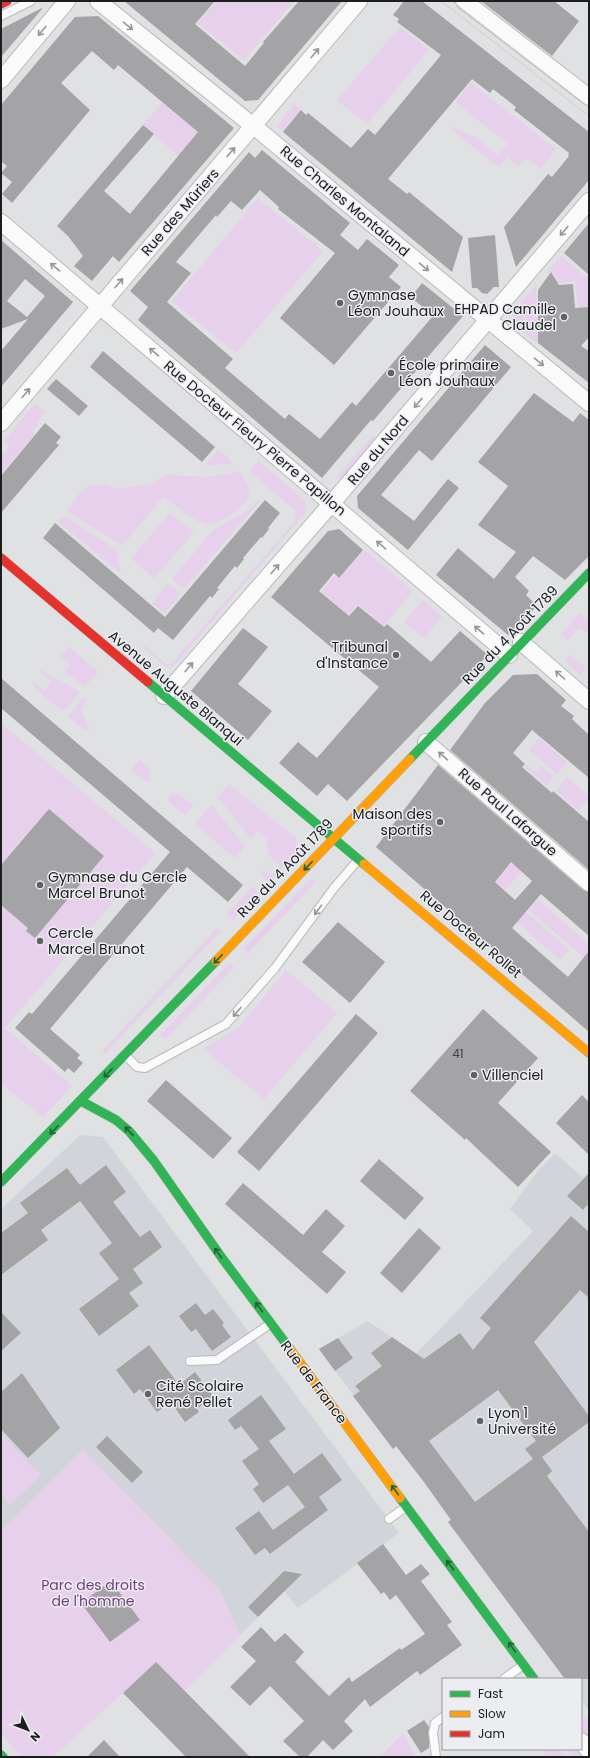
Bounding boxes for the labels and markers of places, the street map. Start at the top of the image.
place label: Gymnase Léon Jouhaux [348,285,444,321]
marker: Gymnase Léon Jouhaux [335,298,345,308]
place label: EHPAD Camille Claudel [454,299,556,335]
marker: EHPAD Camille Claudel [559,312,569,322]
place label: École primaire Léon Jouhaux [399,355,499,391]
marker: École primaire Léon Jouhaux [386,368,396,378]
place label: Tribunal d'Instance [316,637,388,673]
marker: Tribunal d'Instance [391,650,401,660]
place label: Maison des sportifs [353,804,432,840]
marker: Maison des sportifs [435,817,445,827]
place label: Gymnase du Cercle Marcel Brunot [48,867,187,903]
marker: Gymnase du Cercle Marcel Brunot [35,880,45,890]
place label: Cercle Marcel Brunot [48,923,145,959]
marker: Cercle Marcel Brunot [35,936,45,946]
place label: Villenciel [482,1065,544,1085]
marker: Villenciel [469,1070,479,1080]
place label: Cité Scolaire René Pellet [156,1376,244,1412]
marker: Cité Scolaire René Pellet [143,1389,153,1399]
place label: Lyon 1 Université [488,1403,556,1439]
marker: Lyon 1 Université [475,1416,485,1426]

